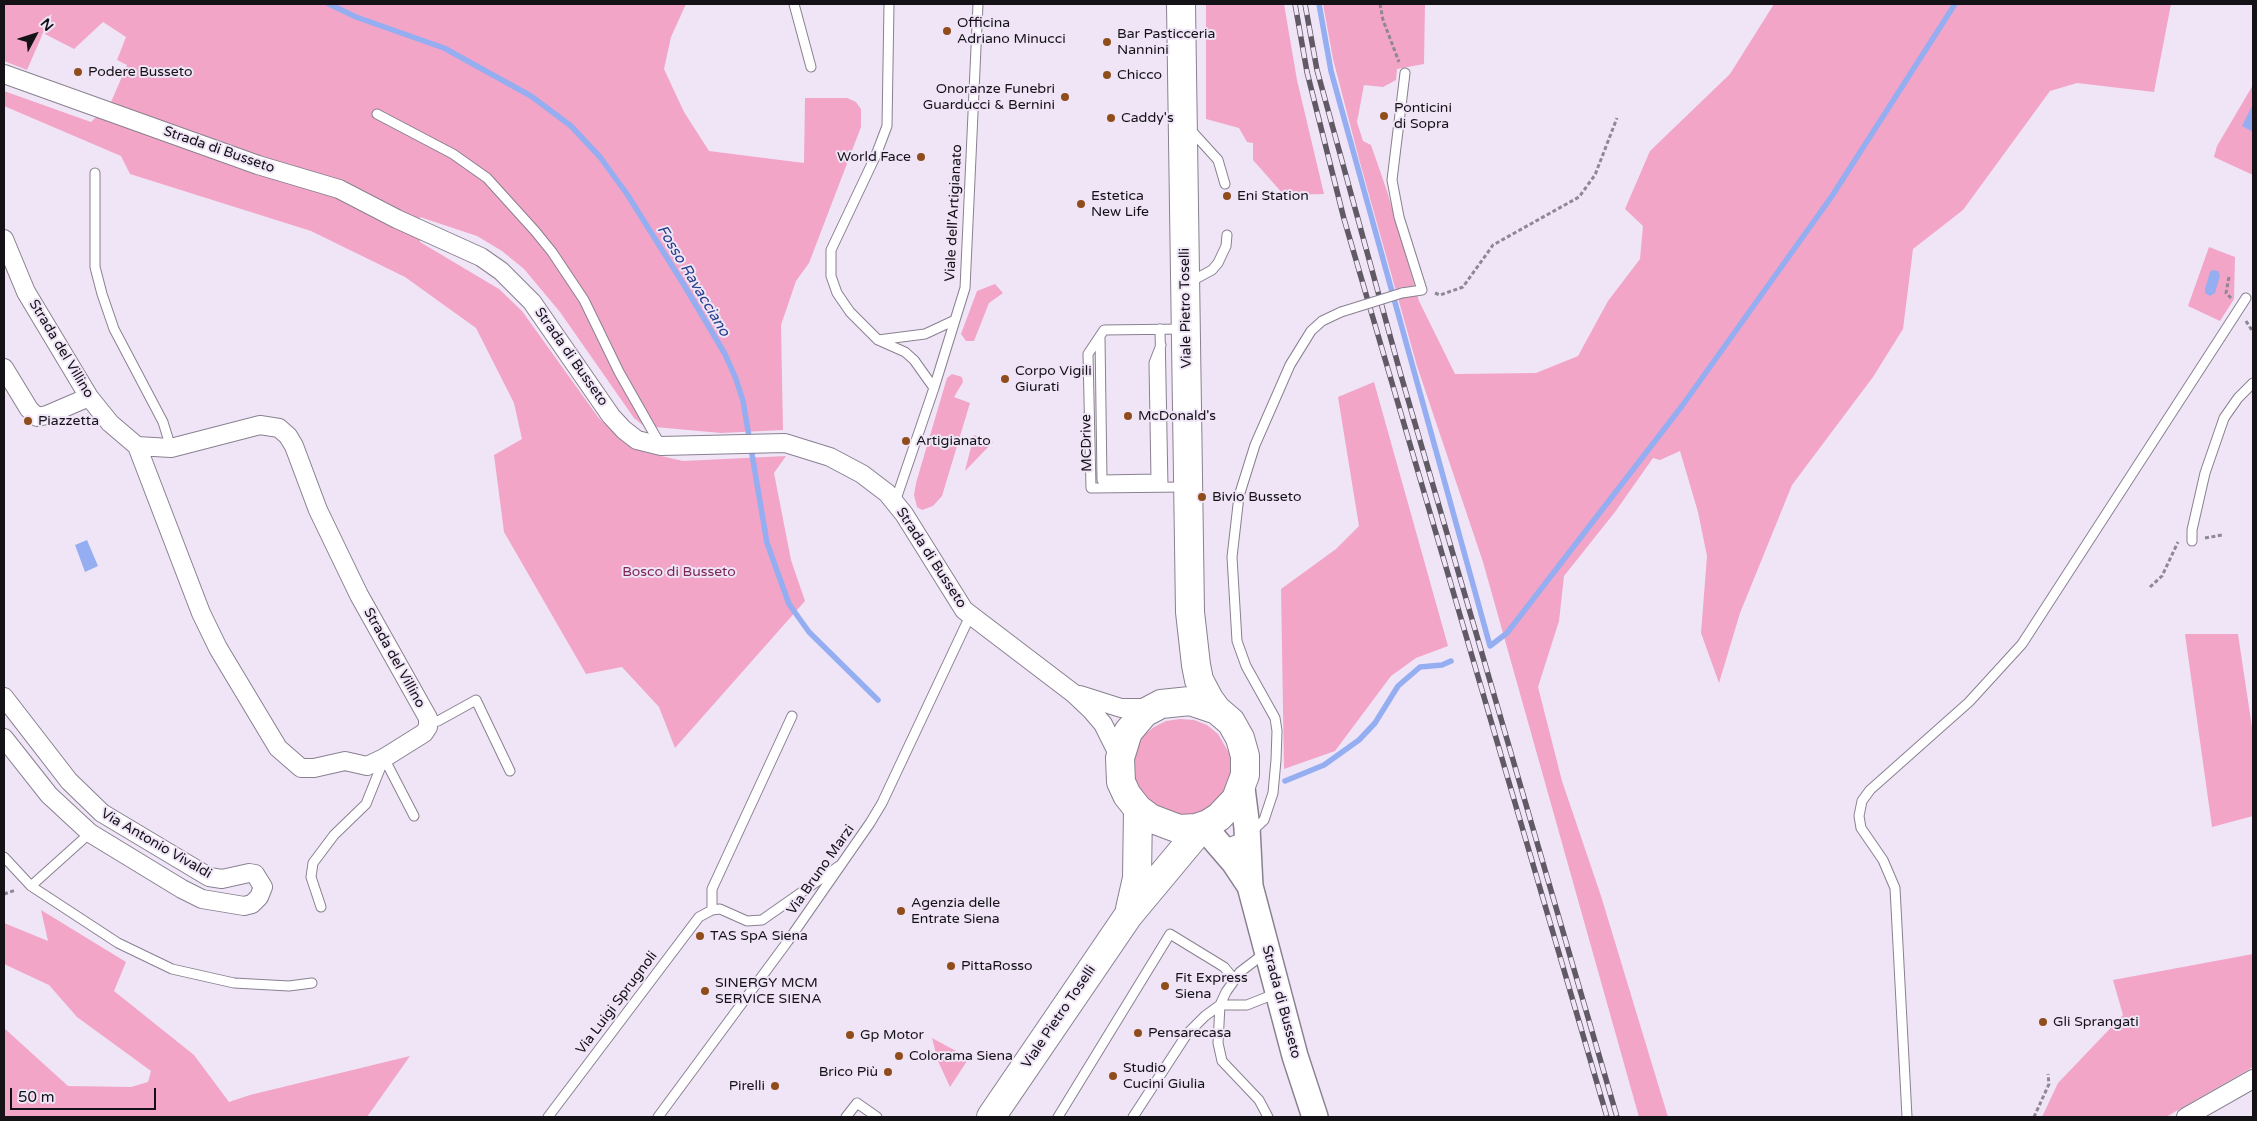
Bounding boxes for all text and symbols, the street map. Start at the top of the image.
north arrow [10,10,60,60]
text: N [37,15,57,35]
place label: Officina Adriano Minucci [957,15,1066,48]
marker: Officina Adriano Minucci [941,25,953,37]
place label: Bar Pasticceria Nannini [1117,26,1215,58]
marker: Bar Pasticceria Nannini [1101,36,1113,48]
place label: Podere Busseto [88,64,192,80]
marker: Podere Busseto [72,66,84,78]
place label: Chicco [1117,67,1162,83]
marker: Chicco [1101,69,1113,81]
place label: Onoranze Funebri Guarducci & Bernini [923,81,1055,114]
marker: Onoranze Funebri Guarducci & Bernini [1059,91,1071,103]
place label: Ponticini di Sopra [1394,100,1452,132]
place label: Caddy's [1121,110,1174,126]
marker: Ponticini di Sopra [1378,110,1390,122]
marker: Caddy's [1105,112,1117,124]
street label: Strada di Busseto [161,123,277,177]
street label: Viale dell'Artigianato [942,144,966,282]
place label: World Face [837,149,911,165]
marker: World Face [915,151,927,163]
place label: Estetica New Life [1091,188,1149,220]
place label: Eni Station [1237,188,1309,204]
marker: Eni Station [1221,190,1233,202]
marker: Estetica New Life [1075,198,1087,210]
water label: Fosso Ravacciano [653,222,733,340]
street label: Viale Pietro Toselli [1177,248,1195,368]
street label: Strada del Villino [25,297,97,401]
street label: Strada di Busseto [531,304,611,410]
place label: Corpo Vigili Giurati [1015,363,1092,396]
marker: Corpo Vigili Giurati [999,373,1011,385]
place label: McDonald's [1138,408,1216,424]
marker: McDonald's [1122,410,1134,422]
place label: Piazzetta [38,413,99,429]
street label: MCDrive [1078,414,1096,472]
marker: Piazzetta [22,415,34,427]
place label: Artigianato [916,433,991,449]
marker: Artigianato [900,435,912,447]
place label: Bivio Busseto [1212,489,1301,505]
marker: Bivio Busseto [1196,491,1208,503]
street label: Strada di Busseto [892,505,970,611]
park label: Bosco di Busseto [622,564,736,580]
street label: Strada del Villino [360,605,428,711]
street label: Via Antonio Vivaldi [98,805,214,883]
street label: Via Bruno Marzi [784,822,858,918]
place label: Agenzia delle Entrate Siena [911,895,1000,928]
marker: Agenzia delle Entrate Siena [895,905,907,917]
place label: TAS SpA Siena [710,928,808,944]
marker: TAS SpA Siena [694,930,706,942]
street label: Strada di Busseto [1258,944,1304,1060]
street label: Via Luigi Sprugnoli [573,948,661,1058]
place label: PittaRosso [961,958,1033,974]
marker: PittaRosso [945,960,957,972]
street label: Viale Pietro Toselli [1018,962,1100,1072]
place label: Fit Express Siena [1175,970,1248,1002]
place label: SINERGY MCM SERVICE SIENA [715,975,822,1008]
marker: Fit Express Siena [1159,980,1171,992]
marker: SINERGY MCM SERVICE SIENA [699,985,711,997]
place label: Gli Sprangati [2053,1014,2139,1030]
marker: Gli Sprangati [2037,1016,2049,1028]
place label: Pensarecasa [1148,1025,1231,1041]
place label: Gp Motor [860,1027,924,1043]
marker: Pensarecasa [1132,1027,1144,1039]
marker: Gp Motor [844,1029,856,1041]
place label: Colorama Siena [909,1048,1013,1064]
marker: Colorama Siena [893,1050,905,1062]
place label: Studio Cucini Giulia [1123,1060,1205,1092]
place label: Brico Più [819,1064,878,1080]
marker: Brico Più [882,1066,894,1078]
marker: Studio Cucini Giulia [1107,1070,1119,1082]
scale bar [12,1078,159,1110]
place label: Pirelli [729,1078,765,1094]
marker: Pirelli [769,1080,781,1092]
text: 50 m [18,1088,55,1106]

